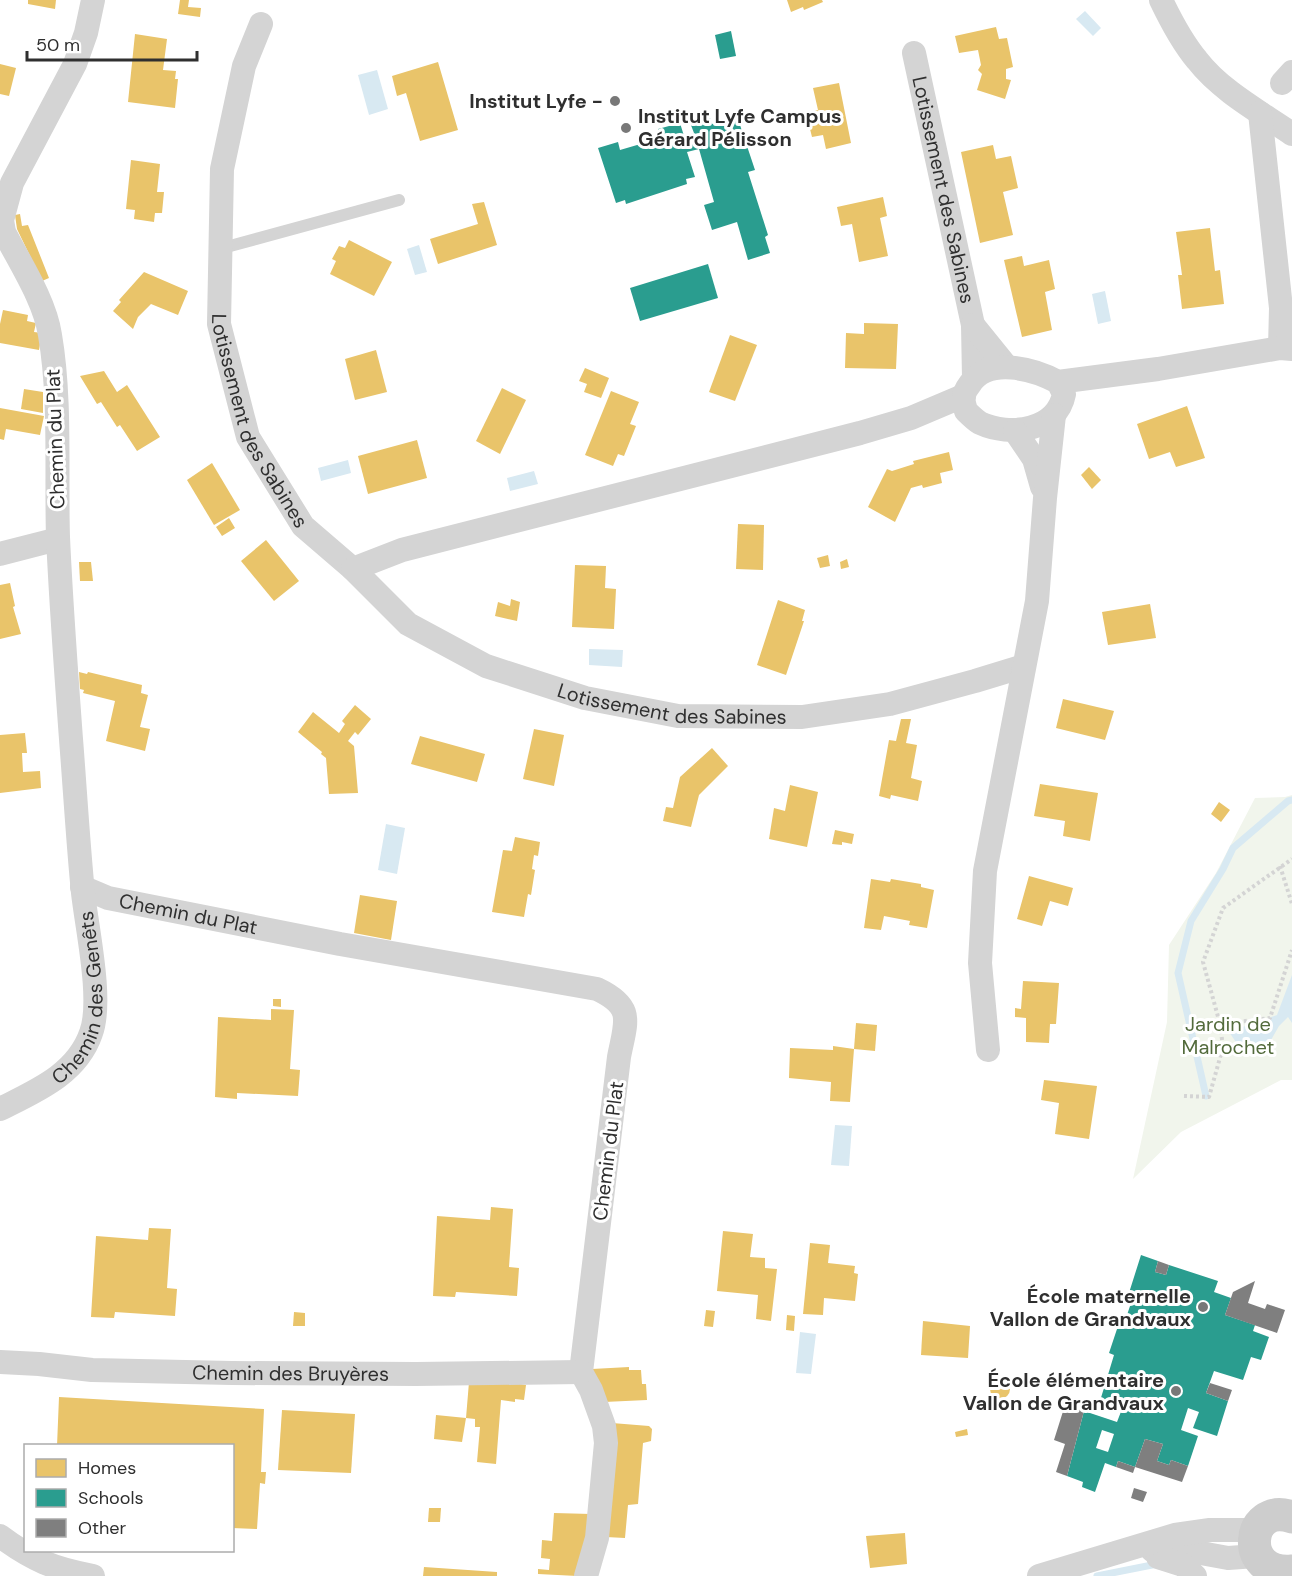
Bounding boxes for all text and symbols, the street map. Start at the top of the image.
scale bar [27,24,196,62]
text: 50 m [36,33,80,57]
street label: Lotissement des Sabines [906,74,981,306]
place label: Institut Lyfe - [469,88,603,114]
marker: Institut Lyfe - [608,94,622,108]
place label: Institut Lyfe Campus Gérard Pélisson [638,103,842,152]
marker: Institut Lyfe Campus Gérard Pélisson [619,121,633,135]
street label: Lotissement des Sabines [206,313,314,533]
street label: Chemin du Plat [40,368,70,510]
street label: Lotissement des Sabines [554,677,787,730]
street label: Chemin du Plat [117,887,260,940]
street label: Chemin des Genêts [46,909,108,1090]
park label: Jardin de Malrochet [1182,1011,1275,1060]
street label: Chemin du Plat [587,1080,629,1222]
place label: École maternelle Vallon de Grandvaux [990,1283,1192,1332]
marker: École maternelle Vallon de Grandvaux [1196,1300,1210,1314]
street label: Chemin des Bruyères [192,1359,389,1387]
place label: École élémentaire Vallon de Grandvaux [963,1367,1165,1416]
marker: École élémentaire Vallon de Grandvaux [1169,1384,1183,1398]
legend [24,1444,234,1552]
text: Homes [78,1456,136,1480]
text: Schools [78,1486,143,1510]
text: Other [78,1516,127,1540]

